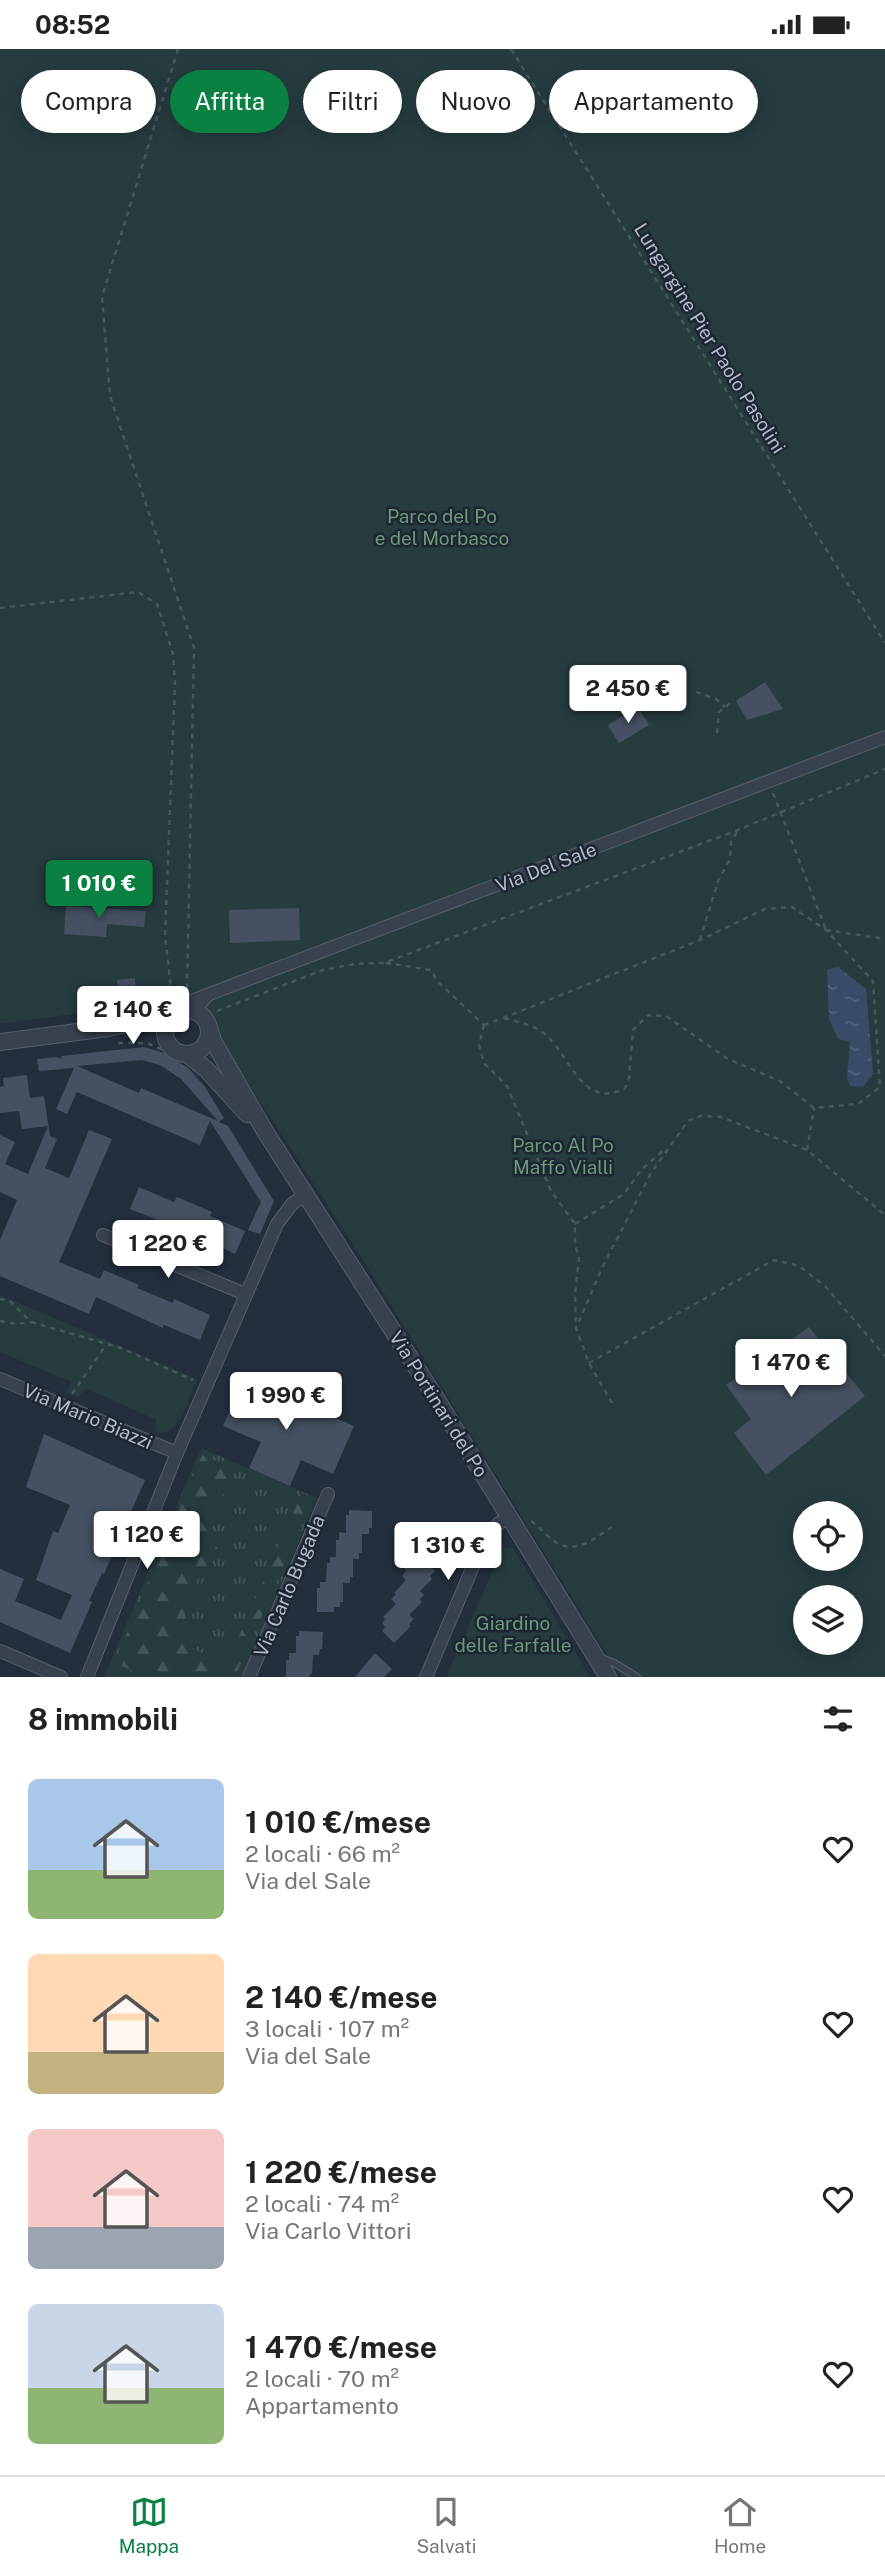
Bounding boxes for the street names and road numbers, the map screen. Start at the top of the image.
street label: Lungargine Pier Paolo Pasolini [630,219,790,457]
street label: Via Del Sale [493,838,599,896]
street label: Via Portinari del Po [385,1327,493,1481]
street label: Via Mario Biazzi [20,1379,156,1453]
street label: Via Carlo Bugada [249,1512,329,1660]

